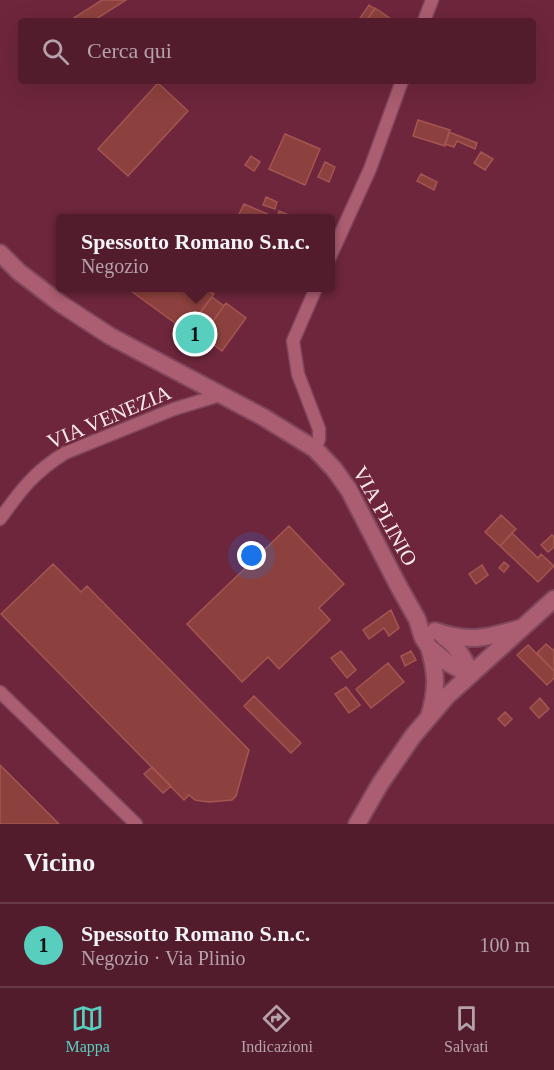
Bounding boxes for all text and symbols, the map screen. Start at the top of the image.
search box [18,18,536,84]
icon: search [39,35,72,68]
text: Cerca qui [87,38,172,63]
popup [56,214,335,292]
text: Spessotto Romano S.n.c. [81,229,310,254]
text: Negozio [81,255,149,277]
pin: 1 [176,312,214,356]
street label: VIA VENEZIA [44,380,175,454]
street label: VIA PLINIO [348,462,422,570]
your location [237,541,266,570]
text: Vicino [24,848,95,877]
text: Spessotto Romano S.n.c. [81,921,310,946]
text: 1 [39,934,49,956]
text: 100 m [479,934,530,956]
text: Negozio · Via Plinio [81,947,246,969]
tab: Mappa [66,1002,110,1056]
tab: Indicazioni [241,1002,313,1056]
tab: Salvati [444,1002,488,1056]

